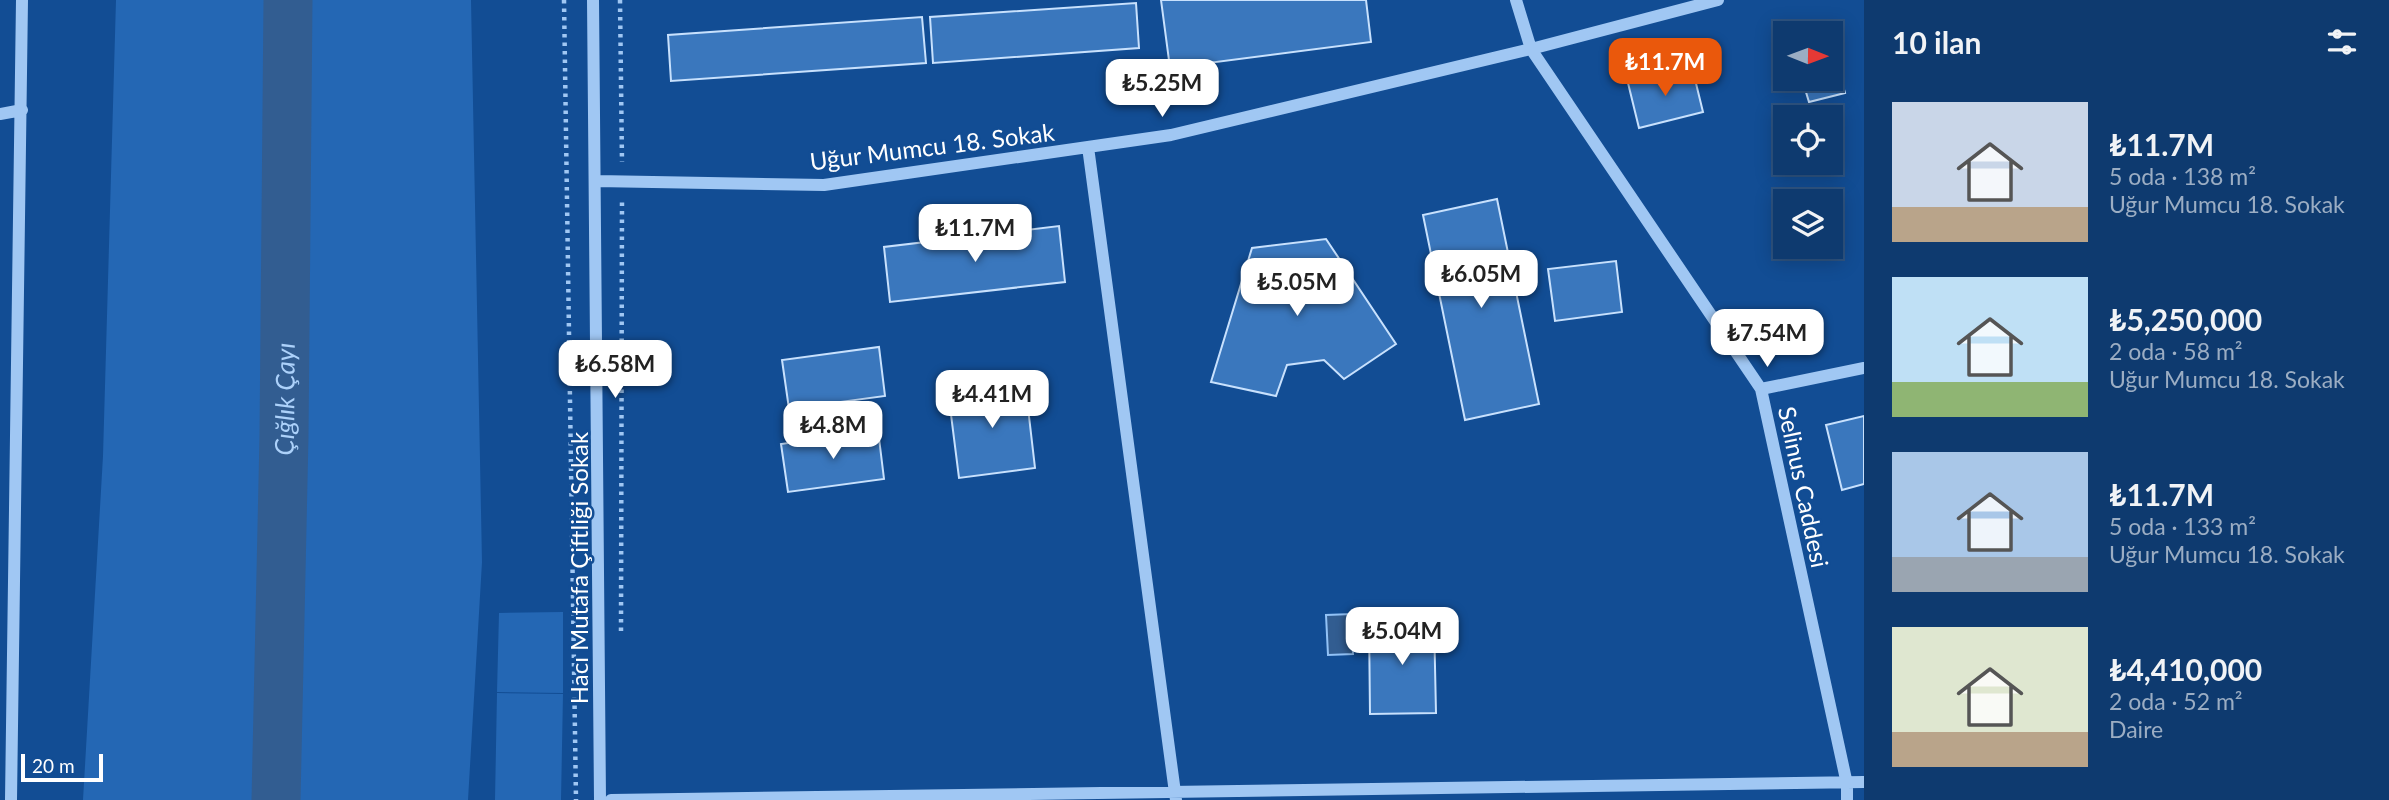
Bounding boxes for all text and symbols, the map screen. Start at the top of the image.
north arrow [1773,21,1843,91]
map controls [1773,21,1843,259]
icon: filters [2323,23,2361,61]
text: 10 ilan [1892,24,1981,60]
pin: ₺11.7M [1608,38,1722,98]
text: ₺11.7M [1625,47,1705,75]
pin: ₺5.25M [1105,60,1219,119]
text: ₺5.25M [1122,68,1202,96]
button: locate [1773,105,1843,175]
street label: Uğur Mumcu 18. Sokak [808,117,1057,175]
text: ₺11.7M [2109,126,2214,162]
icon: home [1948,130,2032,214]
text: 5 oda · 138 m² [2109,162,2256,190]
button: layers [1773,189,1843,259]
text: Uğur Mumcu 18. Sokak [2109,190,2345,218]
pin: ₺11.7M [918,204,1032,264]
text: ₺11.7M [935,213,1015,241]
pin: ₺6.05M [1424,250,1538,310]
pin: ₺5.05M [1240,258,1354,318]
text: ₺6.05M [1441,259,1521,287]
text: ₺5.05M [1257,267,1337,295]
text: ₺5,250,000 [2109,301,2262,337]
icon: home [1948,305,2032,389]
pin: ₺7.54M [1710,310,1824,369]
text: ₺7.54M [1727,318,1807,346]
text: 2 oda · 58 m² [2109,337,2243,365]
pin: ₺6.58M [558,340,672,400]
water label: Çığlık Çayı [268,343,301,456]
text: ₺6.58M [575,349,655,377]
text: Uğur Mumcu 18. Sokak [2109,365,2345,393]
pin: ₺4.41M [935,370,1049,430]
text: ₺4.41M [952,379,1032,407]
pin: ₺4.8M [784,402,882,461]
street label: Selinus Caddesi [1773,404,1835,570]
text: ₺4.8M [799,410,867,438]
street label: Hacı Mutafa Çiftliği Sokak [564,431,593,704]
text: ₺11.7M [2109,476,2214,512]
icon: home [1948,480,2032,564]
text: 5 oda · 133 m² [2109,512,2256,540]
text: Uğur Mumcu 18. Sokak [2109,540,2345,568]
pin: ₺5.04M [1345,608,1459,667]
text: ₺5.04M [1362,616,1442,644]
text: ₺4,410,000 [2109,651,2262,687]
icon: home [1948,655,2032,739]
text: 2 oda · 52 m² [2109,687,2243,715]
text: Daire [2109,715,2163,743]
scale bar [21,751,103,783]
text: 20 m [32,754,75,777]

